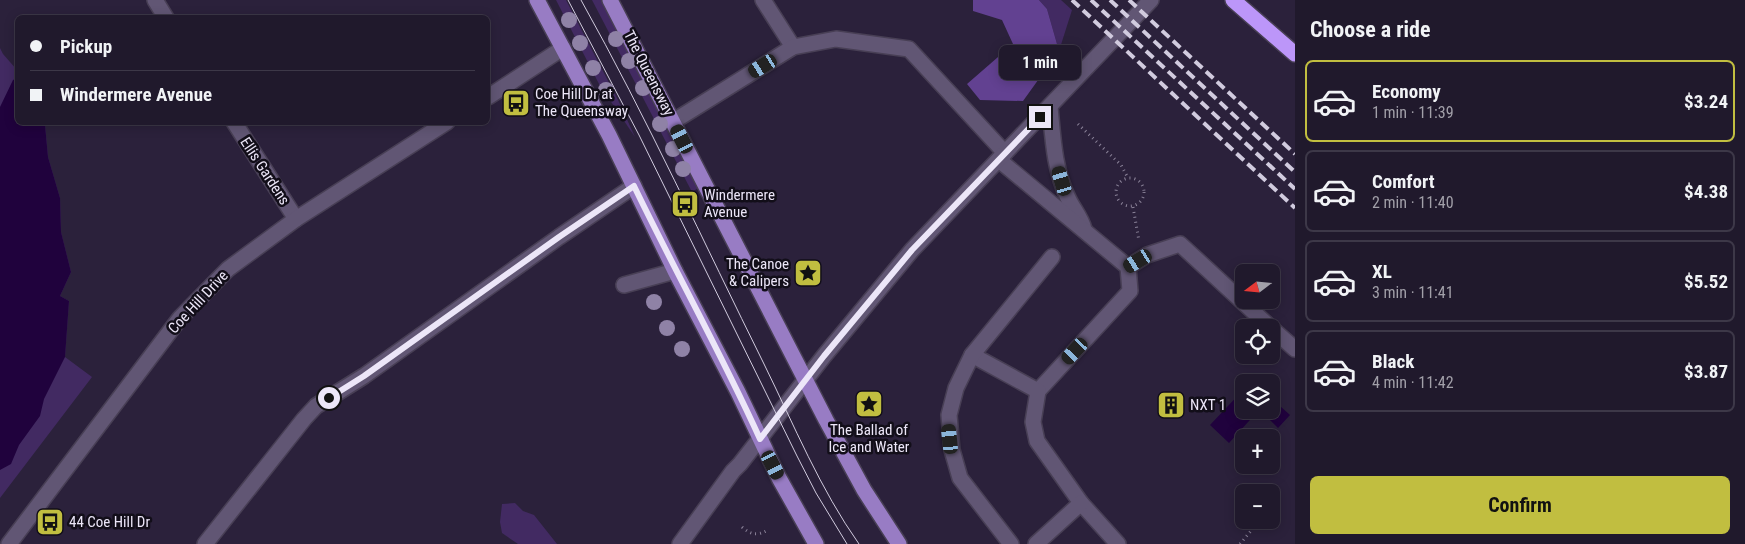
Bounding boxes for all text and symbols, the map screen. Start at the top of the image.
text: Choose a ride [1310,17,1431,42]
street label: The Queensway [620,27,678,119]
text: Pickup [60,35,112,58]
callout: 1 min [999,44,1081,80]
car [746,52,779,80]
text: 1 min [1022,53,1058,72]
icon: car [1312,79,1357,124]
text: Economy [1372,80,1441,103]
text: Windermere Avenue [60,83,212,106]
place label: Coe Hill Dr at The Queensway [535,85,628,120]
bus stop icon: Coe Hill Dr at The Queensway [501,88,531,118]
text: $3.24 [1684,90,1728,113]
text: 1 min · 11:39 [1372,103,1454,122]
route end [1029,106,1051,128]
car [668,122,695,156]
street label: Ellis Gardens [236,134,294,208]
car [1050,164,1073,198]
icon: car [1312,169,1357,214]
text: Comfort [1372,170,1435,193]
text: $4.38 [1684,180,1728,203]
place label: Windermere Avenue [704,186,775,221]
bus stop icon: Windermere Avenue [670,189,700,219]
text: 2 min · 11:40 [1372,193,1454,212]
car [1121,247,1154,275]
place label: The Canoe & Calipers [726,255,789,290]
place icon: The Canoe & Calipers [793,258,823,288]
icon: car [1312,259,1357,304]
text: XL [1372,260,1392,283]
north arrow [1235,264,1280,309]
map controls [1235,264,1280,529]
street label: Coe Hill Drive [164,267,232,337]
text: $5.52 [1684,270,1728,293]
text: 3 min · 11:41 [1372,283,1454,302]
button: locate [1235,319,1280,364]
car [1059,335,1090,367]
icon: car [1312,349,1357,394]
text: Black [1372,350,1414,373]
text: $3.87 [1684,360,1728,383]
text: 4 min · 11:42 [1372,373,1454,392]
button: layers [1235,374,1280,419]
route start [318,387,340,409]
place icon: The Ballad of Ice and Water [854,389,884,419]
building icon: NXT 1 [1156,390,1186,420]
place label: NXT 1 [1190,396,1226,414]
place label: The Ballad of Ice and Water [829,421,910,456]
car [940,423,959,455]
button: + [1235,429,1280,474]
car [759,448,786,482]
button: Confirm [1310,476,1730,534]
button: − [1235,484,1280,529]
bus stop icon: 44 Coe Hill Dr [35,507,65,537]
place label: 44 Coe Hill Dr [69,513,150,531]

